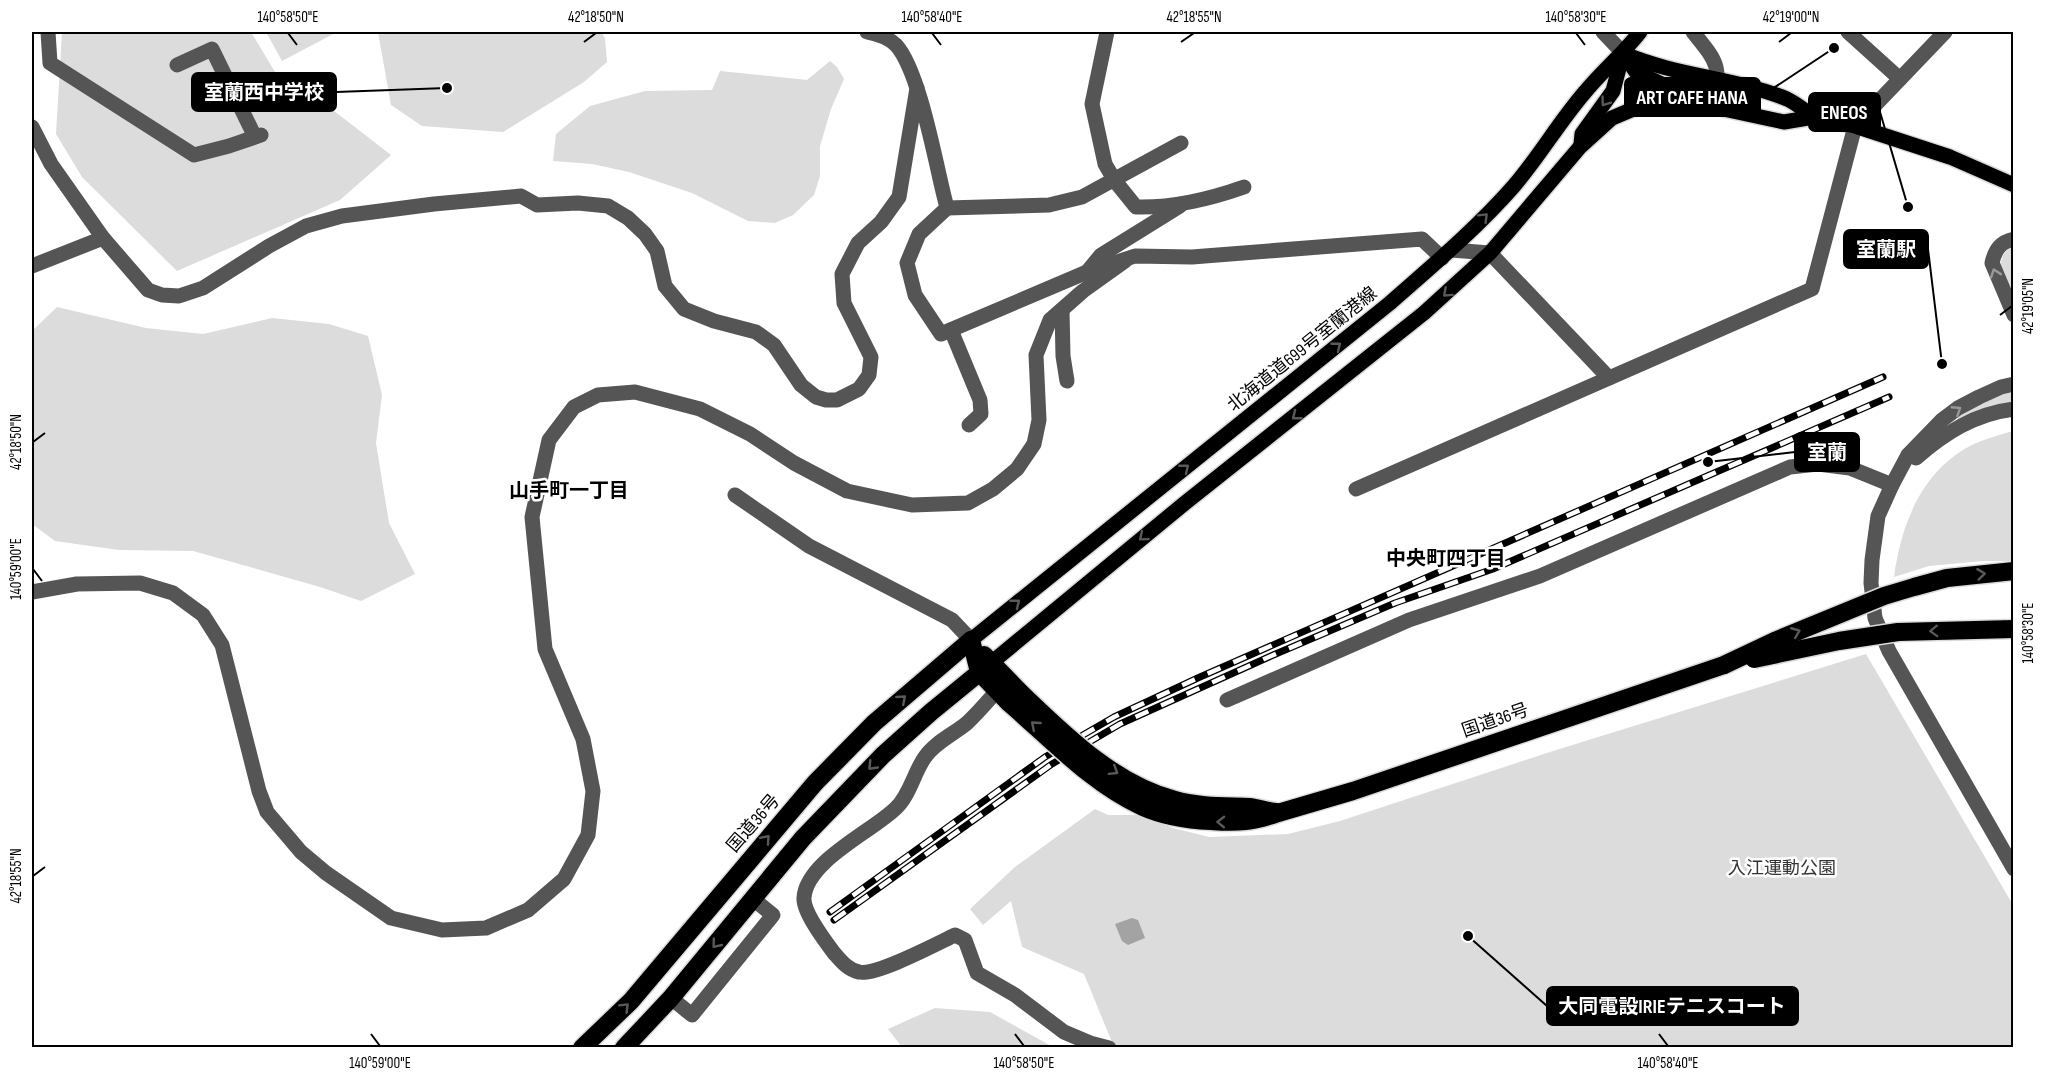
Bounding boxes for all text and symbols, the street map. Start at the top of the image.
text: 140°58'50"E [258,8,318,27]
text: 42°18'50"N [568,8,624,27]
text: 140°58'40"E [901,8,963,27]
text: 42°18'55"N [1166,8,1222,27]
text: 140°58'30"E [1545,8,1607,27]
text: 42°19'00"N [1763,8,1819,27]
callout: 室蘭西中学校 [192,73,336,111]
callout: ART CAFE HANA [1625,78,1760,116]
text: 室蘭西中学校 [204,81,324,105]
text: ART CAFE HANA [1635,86,1748,110]
callout: ENEOS [1809,93,1880,131]
one-way arrow [1601,96,1612,107]
text: ENEOS [1820,101,1868,125]
one-way arrow [1476,213,1487,224]
callout: 室蘭駅 [1844,230,1928,268]
text: 室蘭駅 [1856,238,1916,262]
one-way arrow [1990,268,2003,279]
text: 42°19'05"N [2019,278,2038,334]
street label: 北海道道699号室蘭港線 [1224,283,1381,416]
one-way arrow [1443,286,1454,297]
one-way arrow [1330,342,1341,353]
one-way arrow [1950,406,1961,417]
one-way arrow [1292,409,1303,420]
text: 42°18'50"N [7,414,26,470]
callout: 室蘭 [1795,433,1859,471]
text: 室蘭 [1807,441,1847,465]
one-way arrow [1178,465,1189,476]
district label: 山手町一丁目 [509,479,629,503]
one-way arrow [1139,530,1150,541]
text: 140°59'00"E [7,538,26,600]
district label: 中央町四丁目 [1386,547,1506,571]
one-way arrow [1977,568,1986,581]
one-way arrow [1010,600,1021,611]
text: 140°58'30"E [2019,602,2038,664]
one-way arrow [1930,625,1939,638]
one-way arrow [1790,627,1801,639]
one-way arrow [895,695,906,706]
street label: 国道36号 [1459,699,1531,742]
one-way arrow [1031,721,1042,732]
one-way arrow [868,760,879,770]
one-way arrow [1108,764,1118,776]
street label: 国道36号 [723,790,784,856]
one-way arrow [1217,815,1226,828]
one-way arrow [759,835,770,846]
text: 42°18'55"N [7,848,26,904]
park label: 入江運動公園 [1728,858,1836,879]
one-way arrow [712,937,723,948]
callout: 大同電設IRIEテニスコート [1547,987,1798,1025]
text: 大同電設IRIEテニスコート [1558,995,1786,1019]
one-way arrow [617,1004,628,1015]
text: 140°59'00"E [349,1054,411,1073]
text: 140°58'50"E [994,1054,1054,1073]
text: 140°58'40"E [1637,1054,1699,1073]

